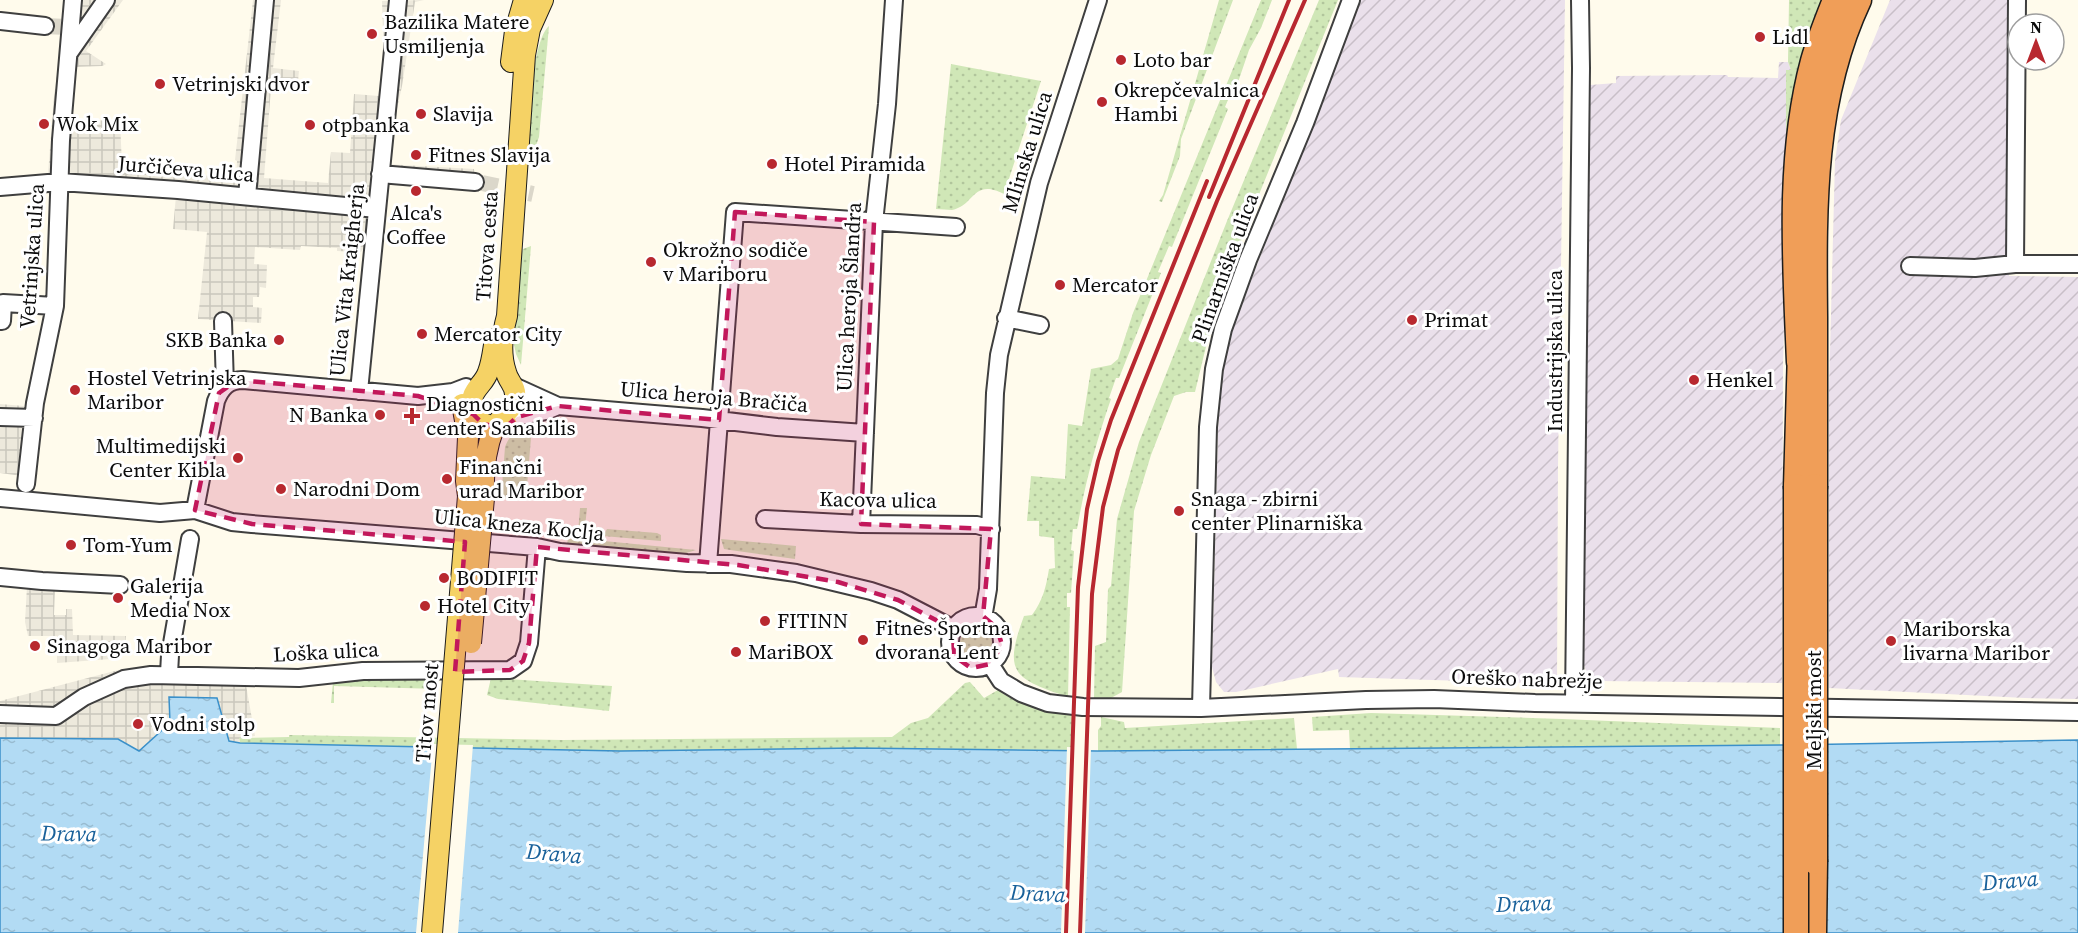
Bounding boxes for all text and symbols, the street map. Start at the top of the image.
place label: Bazilika Matere Usmiljenja [384,7,529,60]
north arrow [2006,12,2066,72]
text: N [2030,16,2042,38]
place label: Lidl [1772,22,1809,51]
marker: Bazilika Matere Usmiljenja [365,27,379,41]
marker: Lidl [1753,30,1767,44]
place label: Loto bar [1133,45,1212,74]
marker: Loto bar [1114,53,1128,67]
place label: Vetrinjski dvor [172,69,310,98]
place label: Okrepčevalnica Hambi [1114,75,1260,128]
marker: Vetrinjski dvor [153,77,167,91]
street label: Mlinska ulica [994,87,1059,216]
marker: Okrepčevalnica Hambi [1095,95,1109,109]
place label: Slavija [433,99,494,128]
marker: Slavija [414,107,428,121]
place label: Wok Mix [56,109,139,138]
place label: otpbanka [322,110,410,139]
marker: Wok Mix [37,117,51,131]
marker: otpbanka [303,118,317,132]
place label: Fitnes Slavija [428,140,551,169]
street label: Jurčičeva ulica [116,148,256,189]
marker: Fitnes Slavija [409,148,423,162]
place label: Hotel Piramida [784,149,926,178]
marker: Hotel Piramida [765,157,779,171]
street label: Vetrinjska ulica [12,182,51,330]
street label: Ulica Vita Kraigherja [322,182,371,378]
marker: Alca's Coffee [409,184,423,198]
street label: Plinarniška ulica [1184,188,1265,347]
street label: Titova cesta [468,189,505,302]
place label: Alca's Coffee [386,198,446,251]
street label: Ulica heroja Šlandra [829,201,868,392]
place label: Okrožno sodiče v Mariboru [663,235,808,288]
marker: Okrožno sodiče v Mariboru [644,255,658,269]
street label: Industrijska ulica [1540,269,1569,433]
place label: Mercator [1072,270,1158,299]
marker: Mercator [1053,278,1067,292]
place label: Primat [1424,305,1488,334]
marker: Primat [1405,313,1419,327]
place label: Mercator City [434,319,562,348]
place label: SKB Banka [166,325,267,354]
marker: Mercator City [415,327,429,341]
marker: SKB Banka [272,333,286,347]
place label: Hostel Vetrinjska Maribor [87,363,247,416]
place label: Henkel [1706,365,1773,394]
marker: Henkel [1687,373,1701,387]
street label: Ulica heroja Bračiča [619,374,810,419]
marker: Hostel Vetrinjska Maribor [68,383,82,397]
place label: Diagnostični center Sanabilis [426,389,576,442]
place label: N Banka [289,400,368,429]
marker: Diagnostični center Sanabilis [403,407,421,425]
marker: N Banka [373,408,387,422]
place label: Multimedijski Center Kibla [96,431,226,484]
marker: Multimedijski Center Kibla [231,451,245,465]
place label: Finančni urad Maribor [459,452,584,505]
marker: Finančni urad Maribor [440,472,454,486]
place label: Narodni Dom [293,474,420,503]
marker: Narodni Dom [274,482,288,496]
street label: Kacova ulica [819,484,937,515]
place label: Snaga - zbirni center Plinarniška [1191,484,1363,537]
street label: Ulica kneza Koclja [432,501,606,548]
marker: Snaga - zbirni center Plinarniška [1172,504,1186,518]
place label: Tom-Yum [83,530,173,559]
marker: Tom-Yum [64,538,78,552]
place label: BODIFIT [456,563,538,592]
place label: Galerija Media Nox [130,571,230,624]
marker: BODIFIT [437,571,451,585]
marker: Galerija Media Nox [111,591,125,605]
place label: Hotel City [437,591,530,620]
marker: Hotel City [418,599,432,613]
place label: FITINN [777,606,848,635]
place label: Fitnes Športna dvorana Lent [875,613,1012,666]
marker: FITINN [758,614,772,628]
place label: Mariborska livarna Maribor [1903,614,2050,667]
place label: Sinagoga Maribor [47,631,212,660]
marker: Fitnes Športna dvorana Lent [856,633,870,647]
street label: Loška ulica [272,634,380,669]
marker: Mariborska livarna Maribor [1884,634,1898,648]
place label: MariBOX [748,637,833,666]
marker: Sinagoga Maribor [28,639,42,653]
marker: MariBOX [729,645,743,659]
street label: Meljski most [1799,650,1828,770]
street label: Oreško nabrežje [1451,661,1603,696]
street label: Titov most [408,662,445,764]
place label: Vodni stolp [150,709,255,738]
marker: Vodni stolp [131,717,145,731]
water label: Drava [40,817,98,848]
water label: Drava [524,836,584,870]
water label: Drava [1980,863,2040,897]
water label: Drava [1008,877,1067,909]
water label: Drava [1494,887,1553,919]

